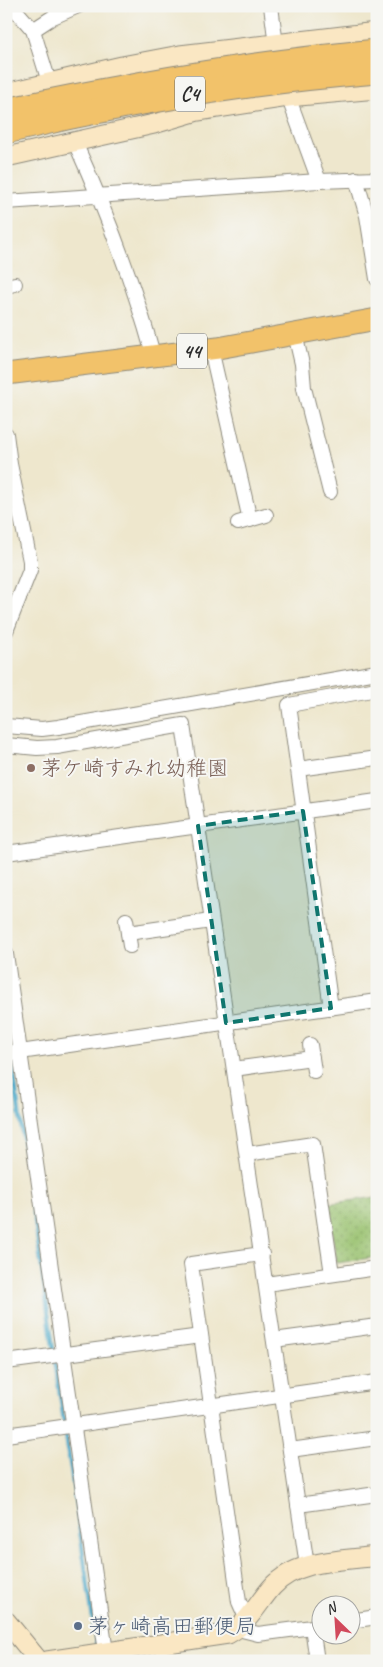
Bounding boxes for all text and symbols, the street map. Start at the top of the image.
road number: C4 [175,76,205,112]
road number: 44 [177,334,207,368]
place label: 茅ケ崎すみれ幼稚園 [41,755,228,781]
marker: 茅ケ崎すみれ幼稚園 [25,762,37,774]
north arrow [310,1594,360,1644]
text: N [323,1598,340,1618]
place label: 茅ヶ崎高田郵便局 [88,1613,256,1639]
marker: 茅ヶ崎高田郵便局 [72,1620,84,1632]

